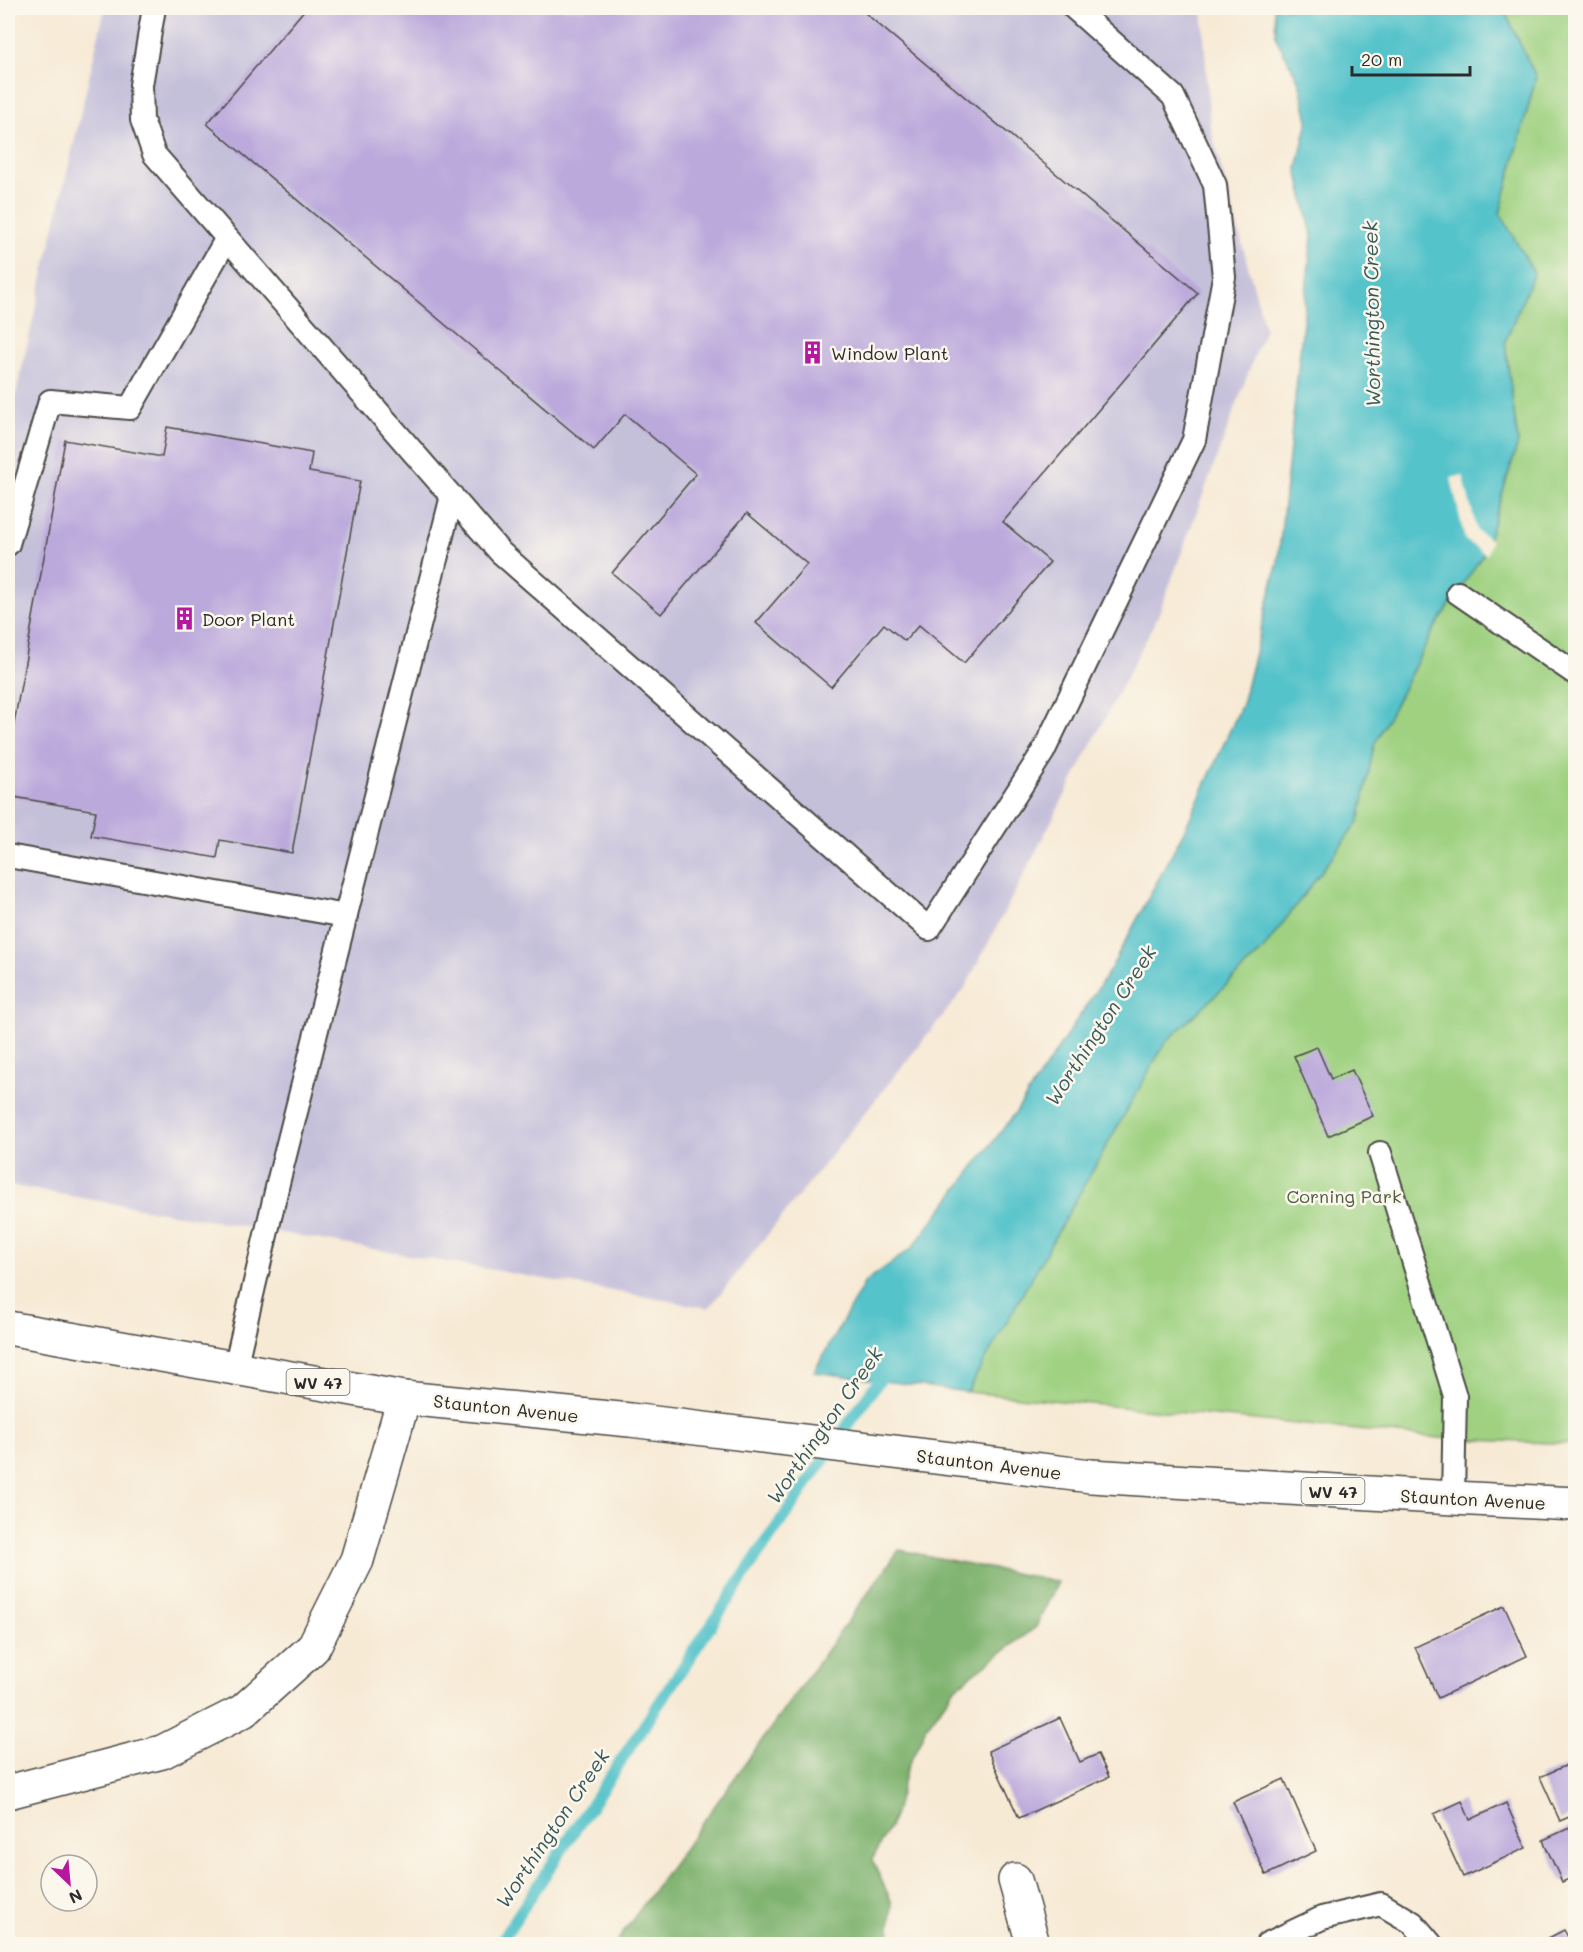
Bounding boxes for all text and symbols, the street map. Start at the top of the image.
scale bar [1352,39,1470,77]
text: 20 m [1361,47,1402,71]
water label: Worthington Creek [1356,220,1386,407]
building icon: Window Plant [800,340,826,366]
place label: Window Plant [831,341,949,365]
building icon: Door Plant [171,606,197,632]
place label: Door Plant [202,607,295,631]
water label: Worthington Creek [1038,940,1162,1110]
park label: Corning Park [1286,1184,1402,1208]
water label: Worthington Creek [760,1341,888,1509]
road number: WV 47 [286,1369,350,1395]
street label: Staunton Avenue [432,1388,580,1428]
street label: Staunton Avenue [915,1443,1063,1485]
road number: WV 47 [1302,1478,1364,1504]
street label: Staunton Avenue [1400,1483,1546,1515]
water label: Worthington Creek [489,1743,615,1912]
north arrow [39,1853,99,1913]
text: N [66,1885,86,1909]

